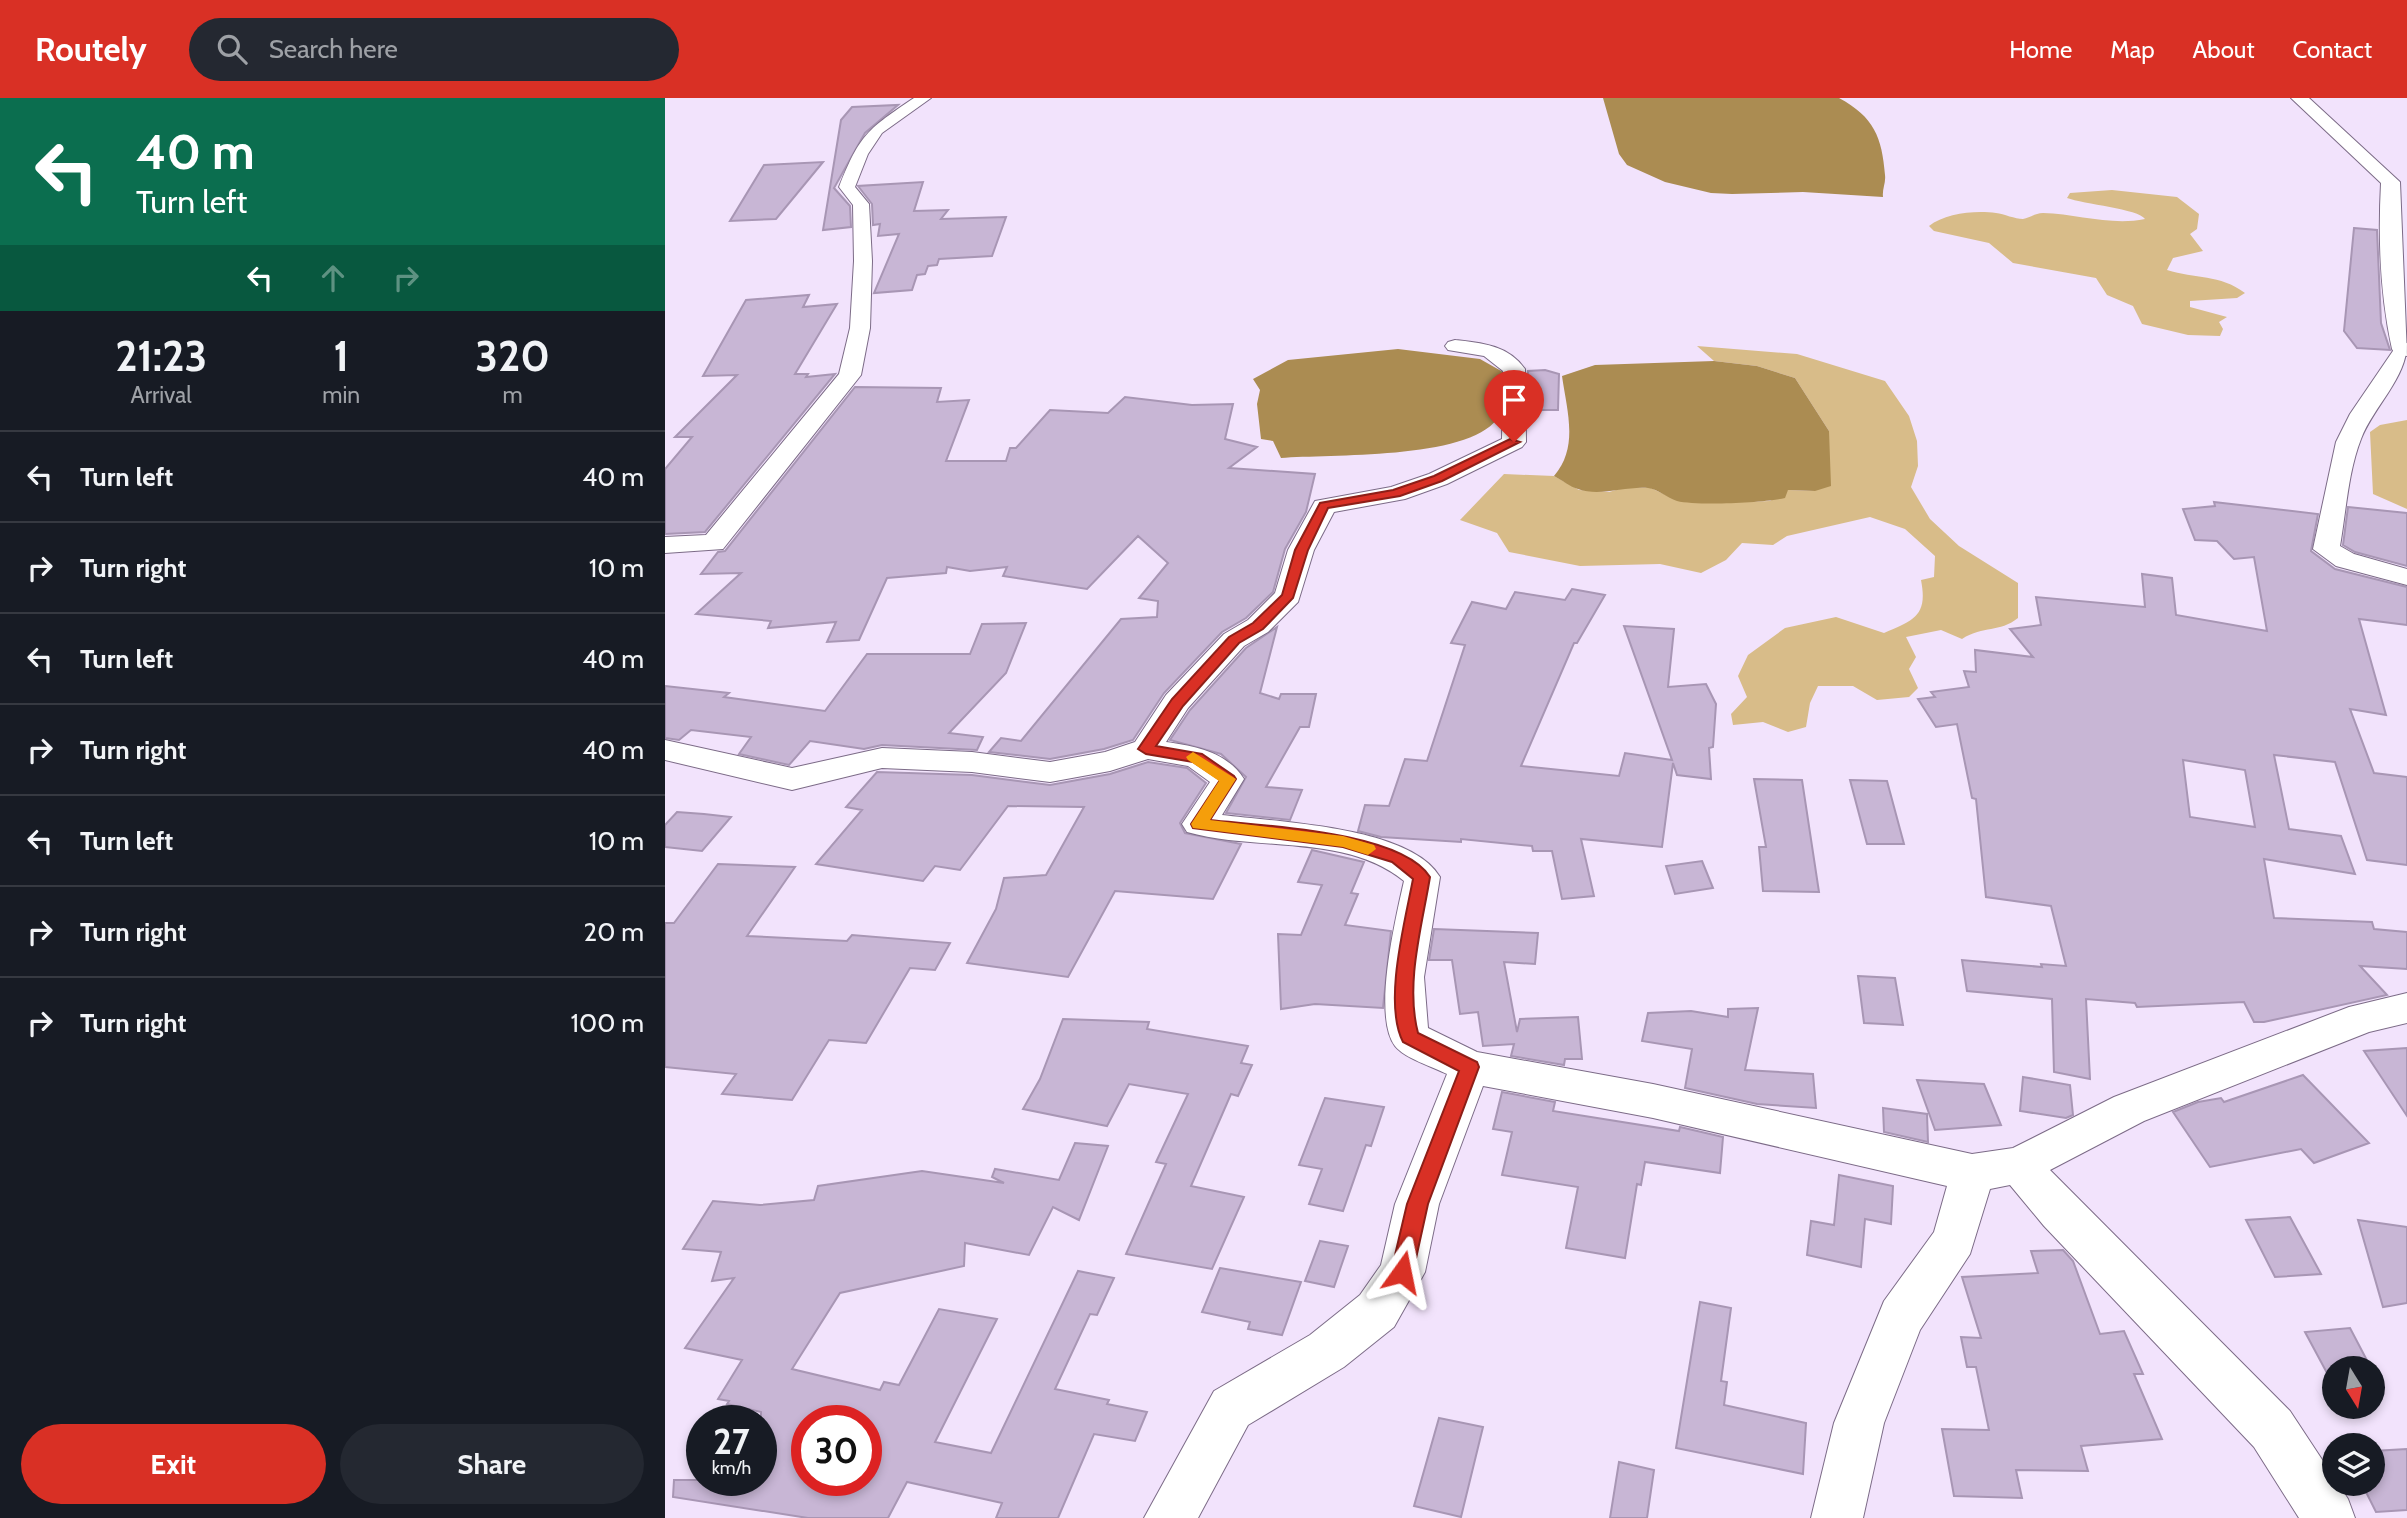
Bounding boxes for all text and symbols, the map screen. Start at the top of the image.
search box [189,18,679,81]
text: Routely [35,29,147,69]
icon: search [213,30,251,68]
text: Search here [269,33,398,65]
text: Home [2009,35,2072,64]
text: Map [2110,35,2155,64]
text: About [2193,35,2255,64]
text: Contact [2293,35,2372,64]
text: 40 m [136,122,255,181]
icon: left [21,126,112,217]
text: Turn left [136,182,247,221]
icon: left [241,259,279,297]
icon: ahead [314,259,352,297]
icon: right [387,259,425,297]
text: 21:23 [115,330,207,382]
text: 1 [333,330,349,382]
text: 320 [475,330,550,382]
pin [1484,370,1544,442]
text: Arrival [130,381,192,409]
text: min [322,381,360,409]
text: m [502,381,523,409]
icon: arrive [1495,381,1533,419]
icon: left [21,458,59,496]
text: Turn left [80,461,173,493]
text: 40 m [582,461,644,493]
icon: right [21,549,59,587]
text: Turn right [80,552,186,584]
text: 10 m [589,552,644,584]
icon: left [21,640,59,678]
text: Turn left [80,643,173,675]
text: 40 m [582,643,644,675]
icon: right [21,731,59,769]
text: Turn right [80,734,186,766]
text: 40 m [582,734,644,766]
icon: left [21,822,59,860]
text: Turn left [80,825,173,857]
text: 10 m [589,825,644,857]
icon: right [21,913,59,951]
text: Turn right [80,916,186,948]
text: 20 m [584,916,644,948]
icon: right [21,1004,59,1042]
text: Turn right [80,1007,186,1039]
text: 100 m [571,1007,644,1039]
position arrow [1365,1235,1439,1309]
north arrow [2322,1356,2385,1419]
map controls [2322,1356,2385,1496]
speed limit sign: 30 [791,1405,882,1496]
text: 27 [713,1420,750,1463]
button: Exit [21,1424,326,1504]
button: Share [340,1424,644,1504]
button: layers [2322,1433,2385,1496]
text: km/h [712,1457,751,1479]

